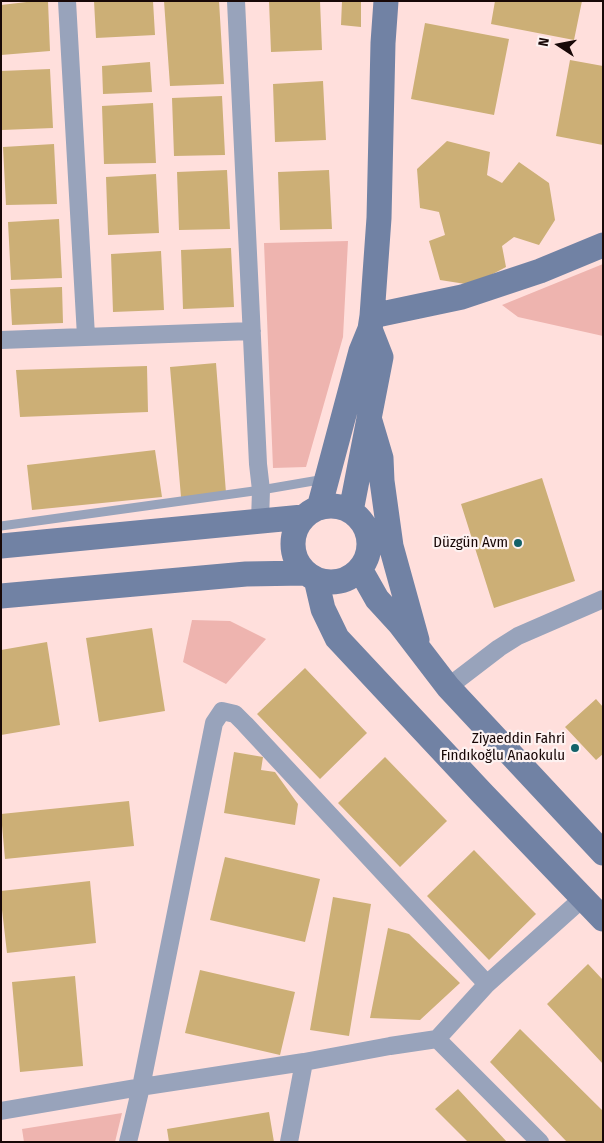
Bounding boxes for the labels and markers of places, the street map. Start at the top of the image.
place label: Düzgün Avm [433,534,508,552]
marker: Düzgün Avm [512,537,524,549]
place label: Ziyaeddin Fahri Fındıkoğlu Anaokulu [441,730,565,765]
marker: Ziyaeddin Fahri Fındıkoğlu Anaokulu [569,742,581,754]

